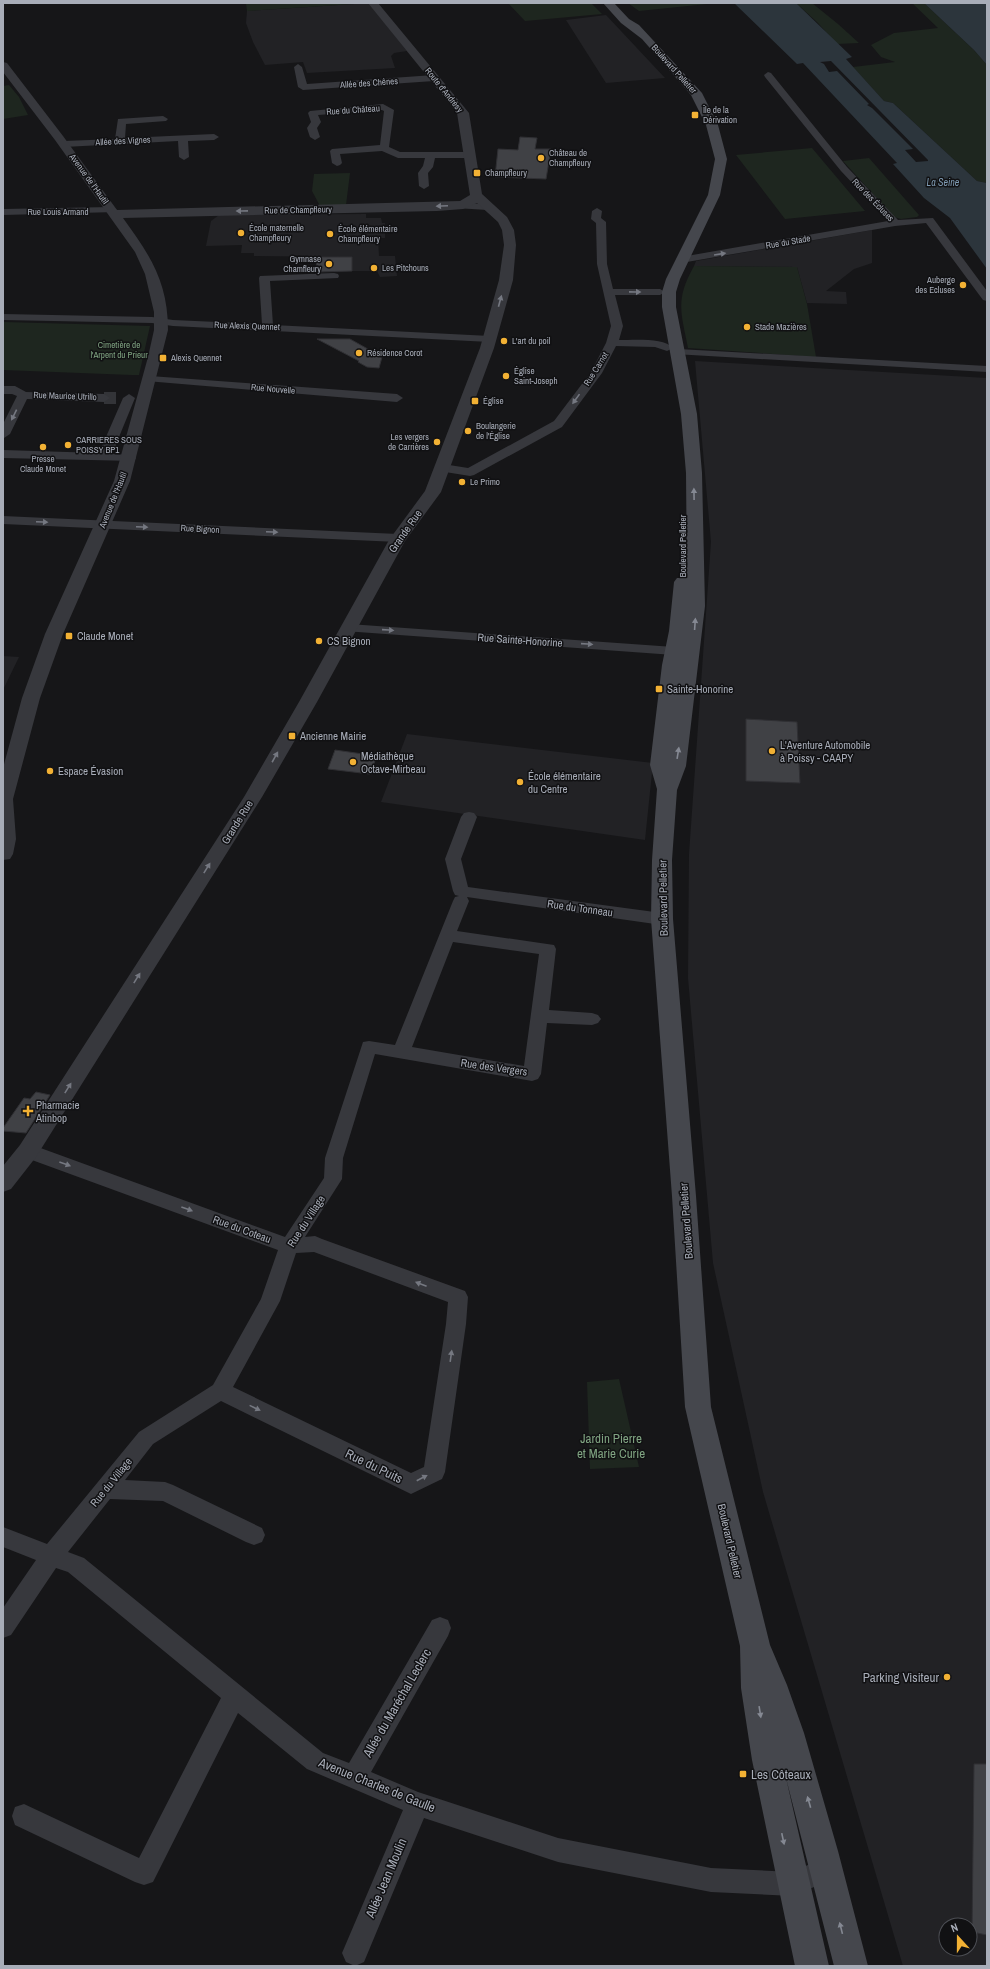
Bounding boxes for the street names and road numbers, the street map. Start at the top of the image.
street label: Boulevard Pelletier [649,42,700,97]
street label: Route d'Andrésy [422,65,466,115]
street label: Allée des Chênes [339,75,399,91]
street label: Rue du Château [326,102,380,118]
street label: Allée des Vignes [94,134,151,148]
street label: Avenue de l'Hautil [66,151,112,207]
street label: Rue des Écluses [849,176,897,224]
street label: Rue de Champfleury [264,203,332,217]
street label: Rue Louis Armand [27,206,89,218]
street label: Rue du Stade [765,232,811,252]
street label: Rue Alexis Quennet [214,319,280,333]
street label: Rue Carnot [581,350,611,388]
street label: Rue Nouvelle [250,381,296,397]
street label: Rue Maurice Utrillo [33,389,97,403]
street label: Avenue de l'Hautil [96,470,130,531]
street label: Grande Rue [385,507,425,555]
street label: Boulevard Pelletier [677,514,689,577]
street label: Rue Bignon [180,522,220,536]
street label: Rue Sainte-Honorine [477,630,563,650]
street label: Grande Rue [218,797,256,847]
street label: Boulevard Pelletier [655,860,671,936]
street label: Rue du Tonneau [546,896,614,920]
street label: Rue des Vergers [460,1055,529,1079]
street label: Boulevard Pelletier [676,1182,696,1260]
street label: Rue du Village [284,1192,328,1250]
street label: Rue du Coteau [211,1212,273,1246]
street label: Rue du Puits [343,1445,405,1487]
street label: Rue du Village [87,1455,135,1509]
street label: Boulevard Pelletier [715,1502,745,1580]
street label: Allée du Maréchal Leclerc [358,1646,435,1761]
street label: Avenue Charles de Gaulle [315,1753,438,1816]
street label: Allée Jean Moulin [361,1836,410,1921]

